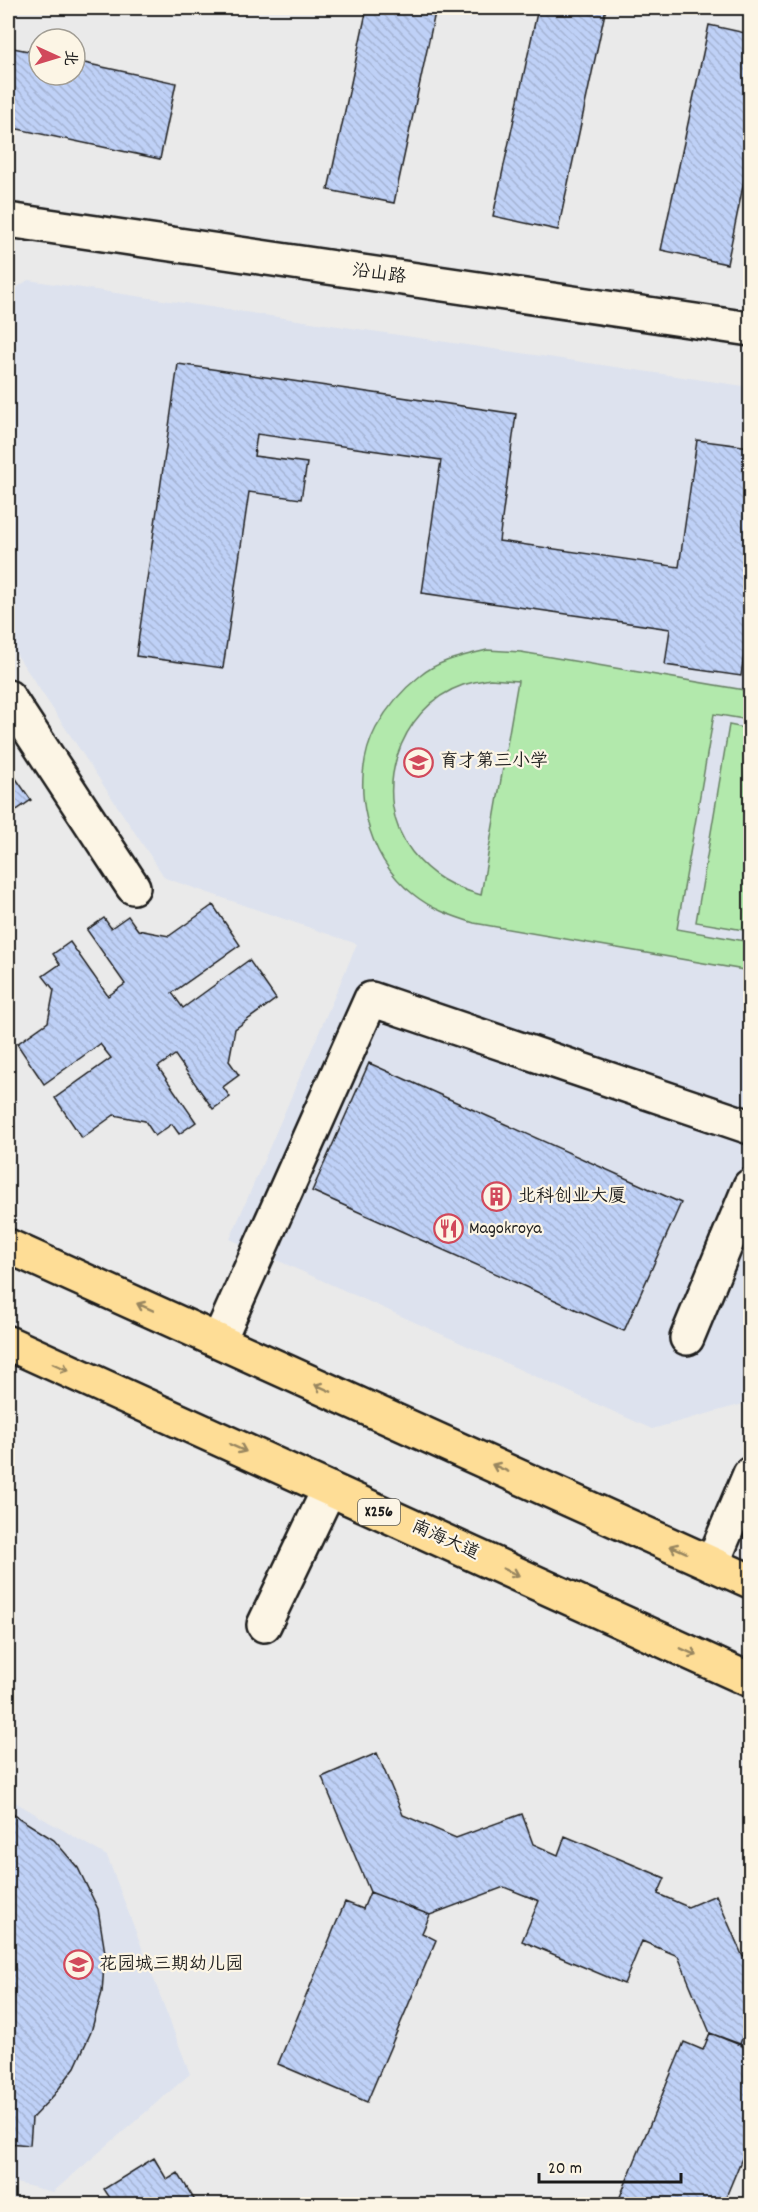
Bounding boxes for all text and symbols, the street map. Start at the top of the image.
north arrow [27,27,87,87]
text: 北 [57,49,82,67]
street label: 沿山路 [351,259,407,291]
school or university icon: 育才第三小学 [403,746,435,778]
place label: 育才第三小学 [440,750,548,775]
building icon: 北科创业大厦 [481,1181,513,1213]
place label: 北科创业大厦 [518,1185,626,1210]
restaurant icon: Magokroya [432,1213,464,1245]
place label: Magokroya [469,1217,542,1242]
one-way arrow [137,1301,155,1313]
one-way arrow [51,1362,69,1373]
one-way arrow [314,1381,332,1393]
one-way arrow [229,1442,247,1454]
one-way arrow [492,1462,510,1473]
road number: X256 [358,1499,400,1525]
street label: 南海大道 [407,1515,483,1567]
one-way arrow [669,1542,687,1553]
one-way arrow [502,1566,520,1578]
one-way arrow [680,1648,698,1659]
school or university icon: 花园城三期幼儿园 [62,1949,94,1981]
place label: 花园城三期幼儿园 [99,1953,243,1978]
scale bar [539,2146,682,2184]
text: 20 m [548,2157,582,2182]

